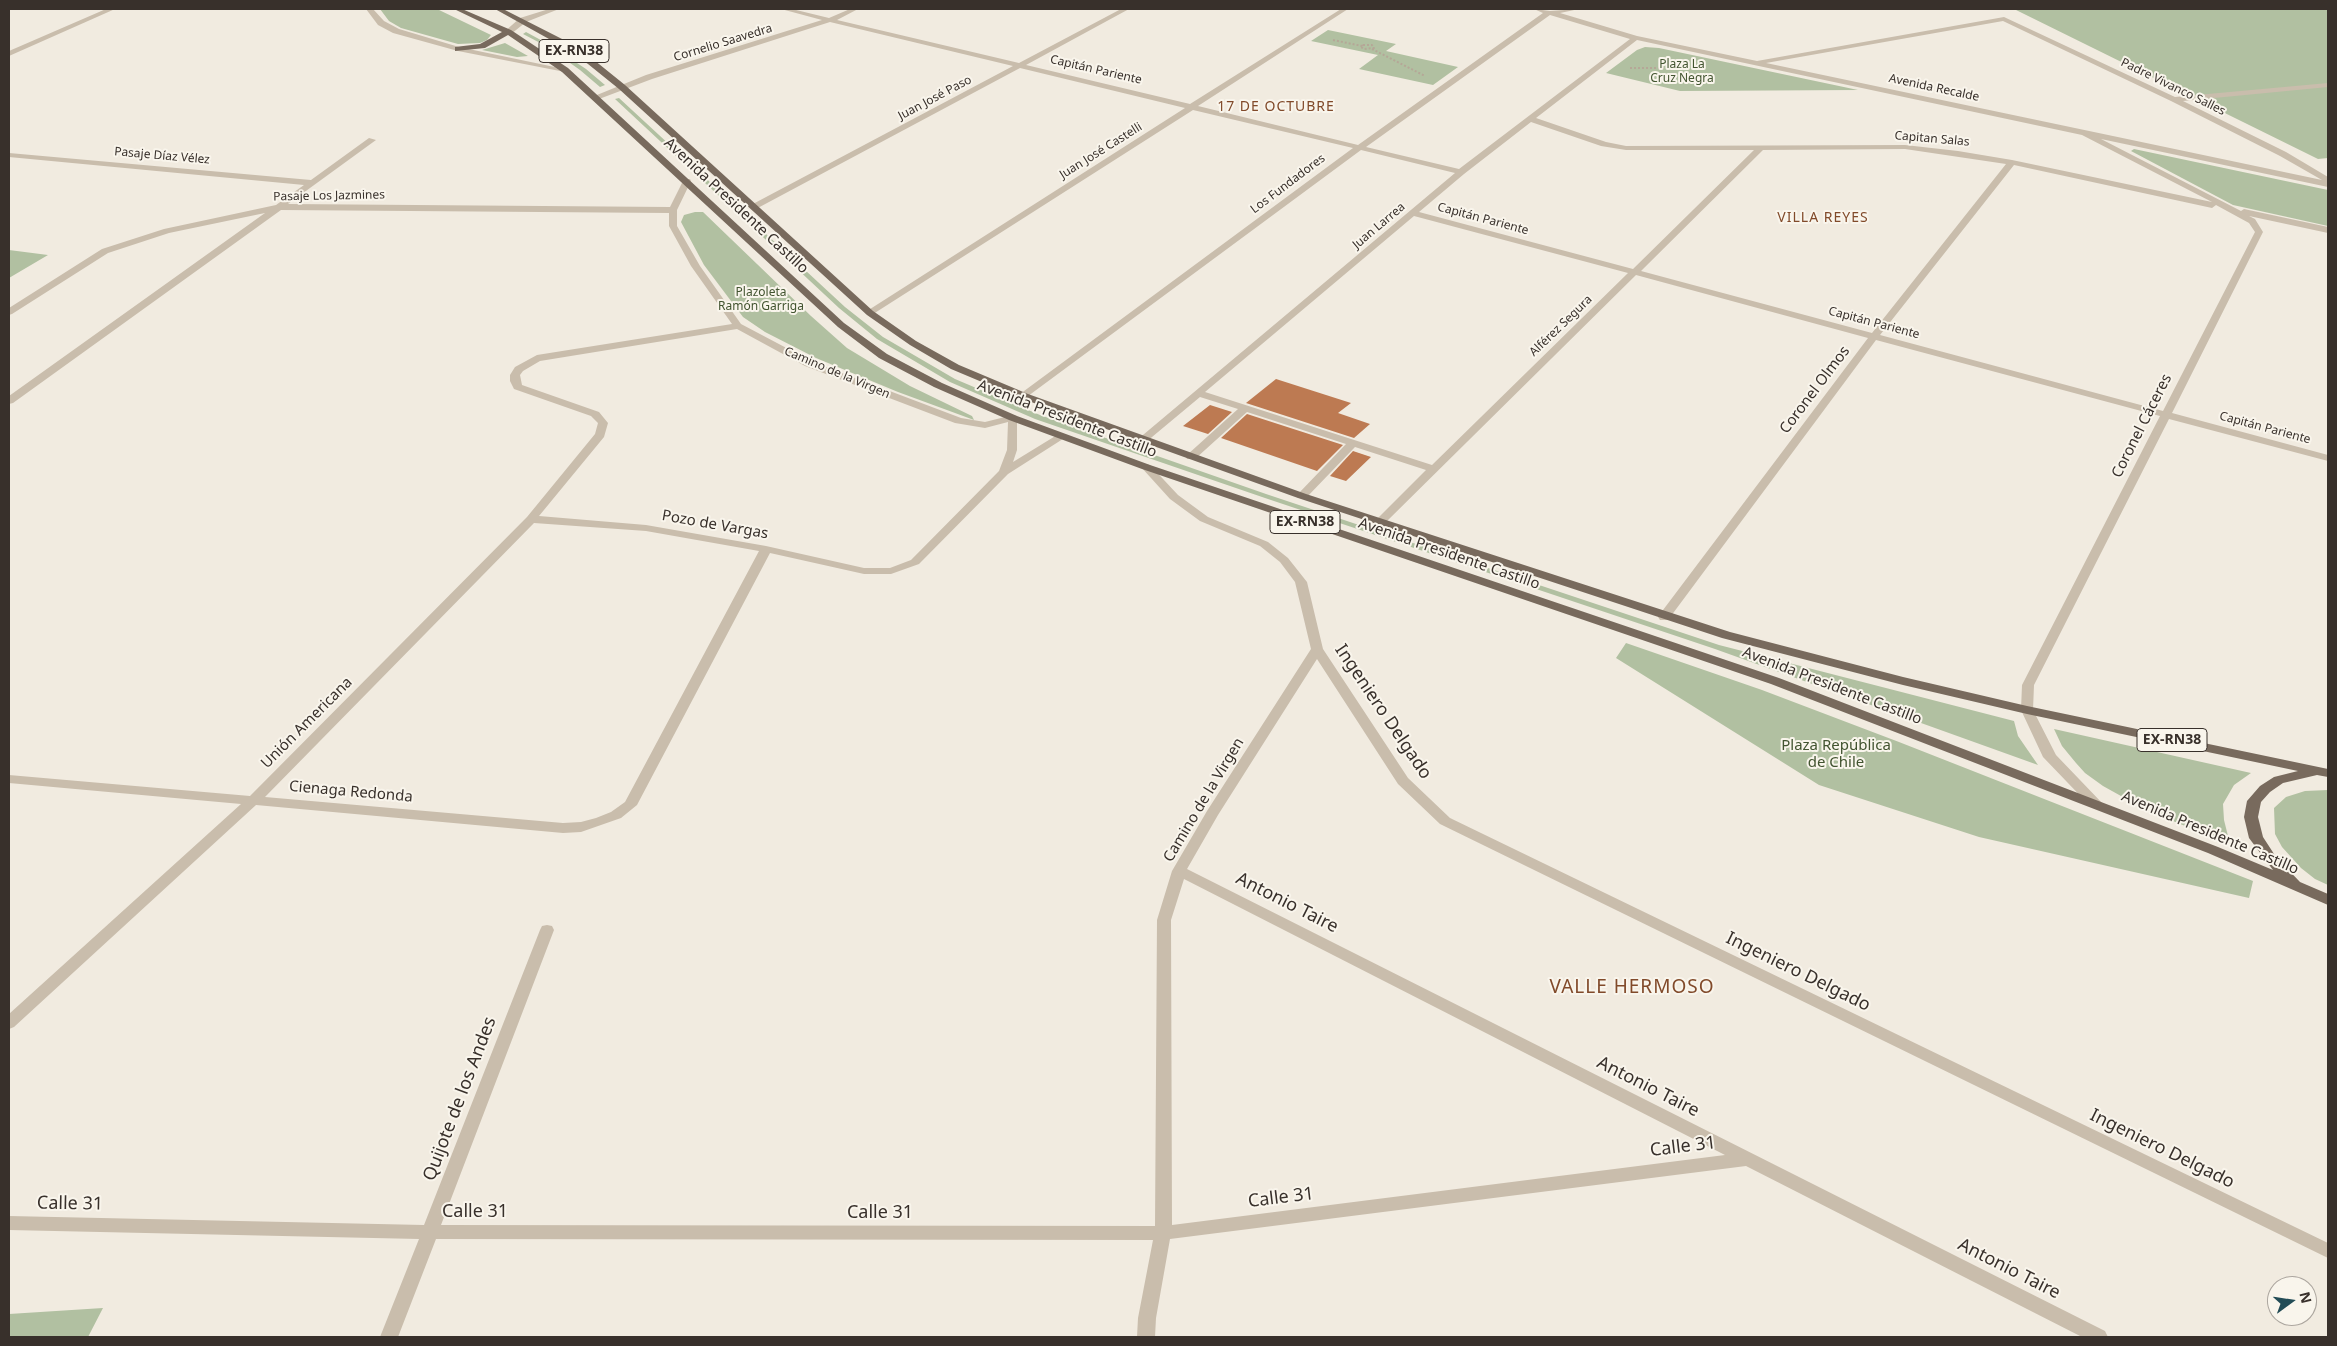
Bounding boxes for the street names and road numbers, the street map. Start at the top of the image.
street label: Cornelio Saavedra [672,21,774,65]
road number: EX-RN38 [539,40,609,62]
street label: Capitán Pariente [1049,52,1143,88]
street label: Padre Vivanco Salles [2118,55,2228,119]
street label: Avenida Recalde [1887,71,1981,105]
street label: Juan José Paso [896,73,974,123]
street label: Juan José Castelli [1057,120,1145,182]
street label: Capitan Salas [1894,129,1970,149]
street label: Avenida Presidente Castillo [660,134,812,278]
street label: Pasaje Díaz Vélez [114,145,210,167]
street label: Los Fundadores [1248,151,1328,217]
street label: Pasaje Los Jazmines [273,188,385,204]
street label: Juan Larrea [1350,200,1408,252]
street label: Capitán Pariente [1436,200,1530,238]
street label: Alférez Segura [1527,293,1595,359]
street label: Capitán Pariente [1827,304,1921,342]
street label: Coronel Olmos [1776,343,1854,437]
street label: Camino de la Virgen [782,344,892,402]
street label: Coronel Cáceres [2108,371,2176,481]
street label: Avenida Presidente Castillo [975,376,1159,462]
street label: Capitán Pariente [2218,409,2312,447]
street label: Pozo de Vargas [660,507,770,543]
road number: EX-RN38 [1270,511,1340,534]
street label: Avenida Presidente Castillo [1356,514,1542,594]
street label: Ingeniero Delgado [1330,640,1436,784]
street label: Avenida Presidente Castillo [1740,643,1924,729]
street label: Unión Americana [258,674,356,772]
road number: EX-RN38 [2137,728,2207,752]
street label: Camino de la Virgen [1160,735,1248,865]
street label: Cienaga Redonda [288,778,414,806]
street label: Avenida Presidente Castillo [2119,787,2301,879]
street label: Antonio Taire [1232,868,1342,938]
street label: Ingeniero Delgado [1722,928,1874,1016]
street label: Quijote de los Andes [419,1014,501,1184]
street label: Antonio Taire [1593,1052,1703,1122]
street label: Ingeniero Delgado [2086,1105,2238,1193]
street label: Calle 31 [1649,1132,1717,1162]
street label: Calle 31 [1247,1183,1315,1213]
street label: Calle 31 [37,1193,103,1215]
street label: Calle 31 [442,1201,508,1223]
street label: Calle 31 [847,1202,913,1224]
street label: Antonio Taire [1954,1234,2064,1304]

